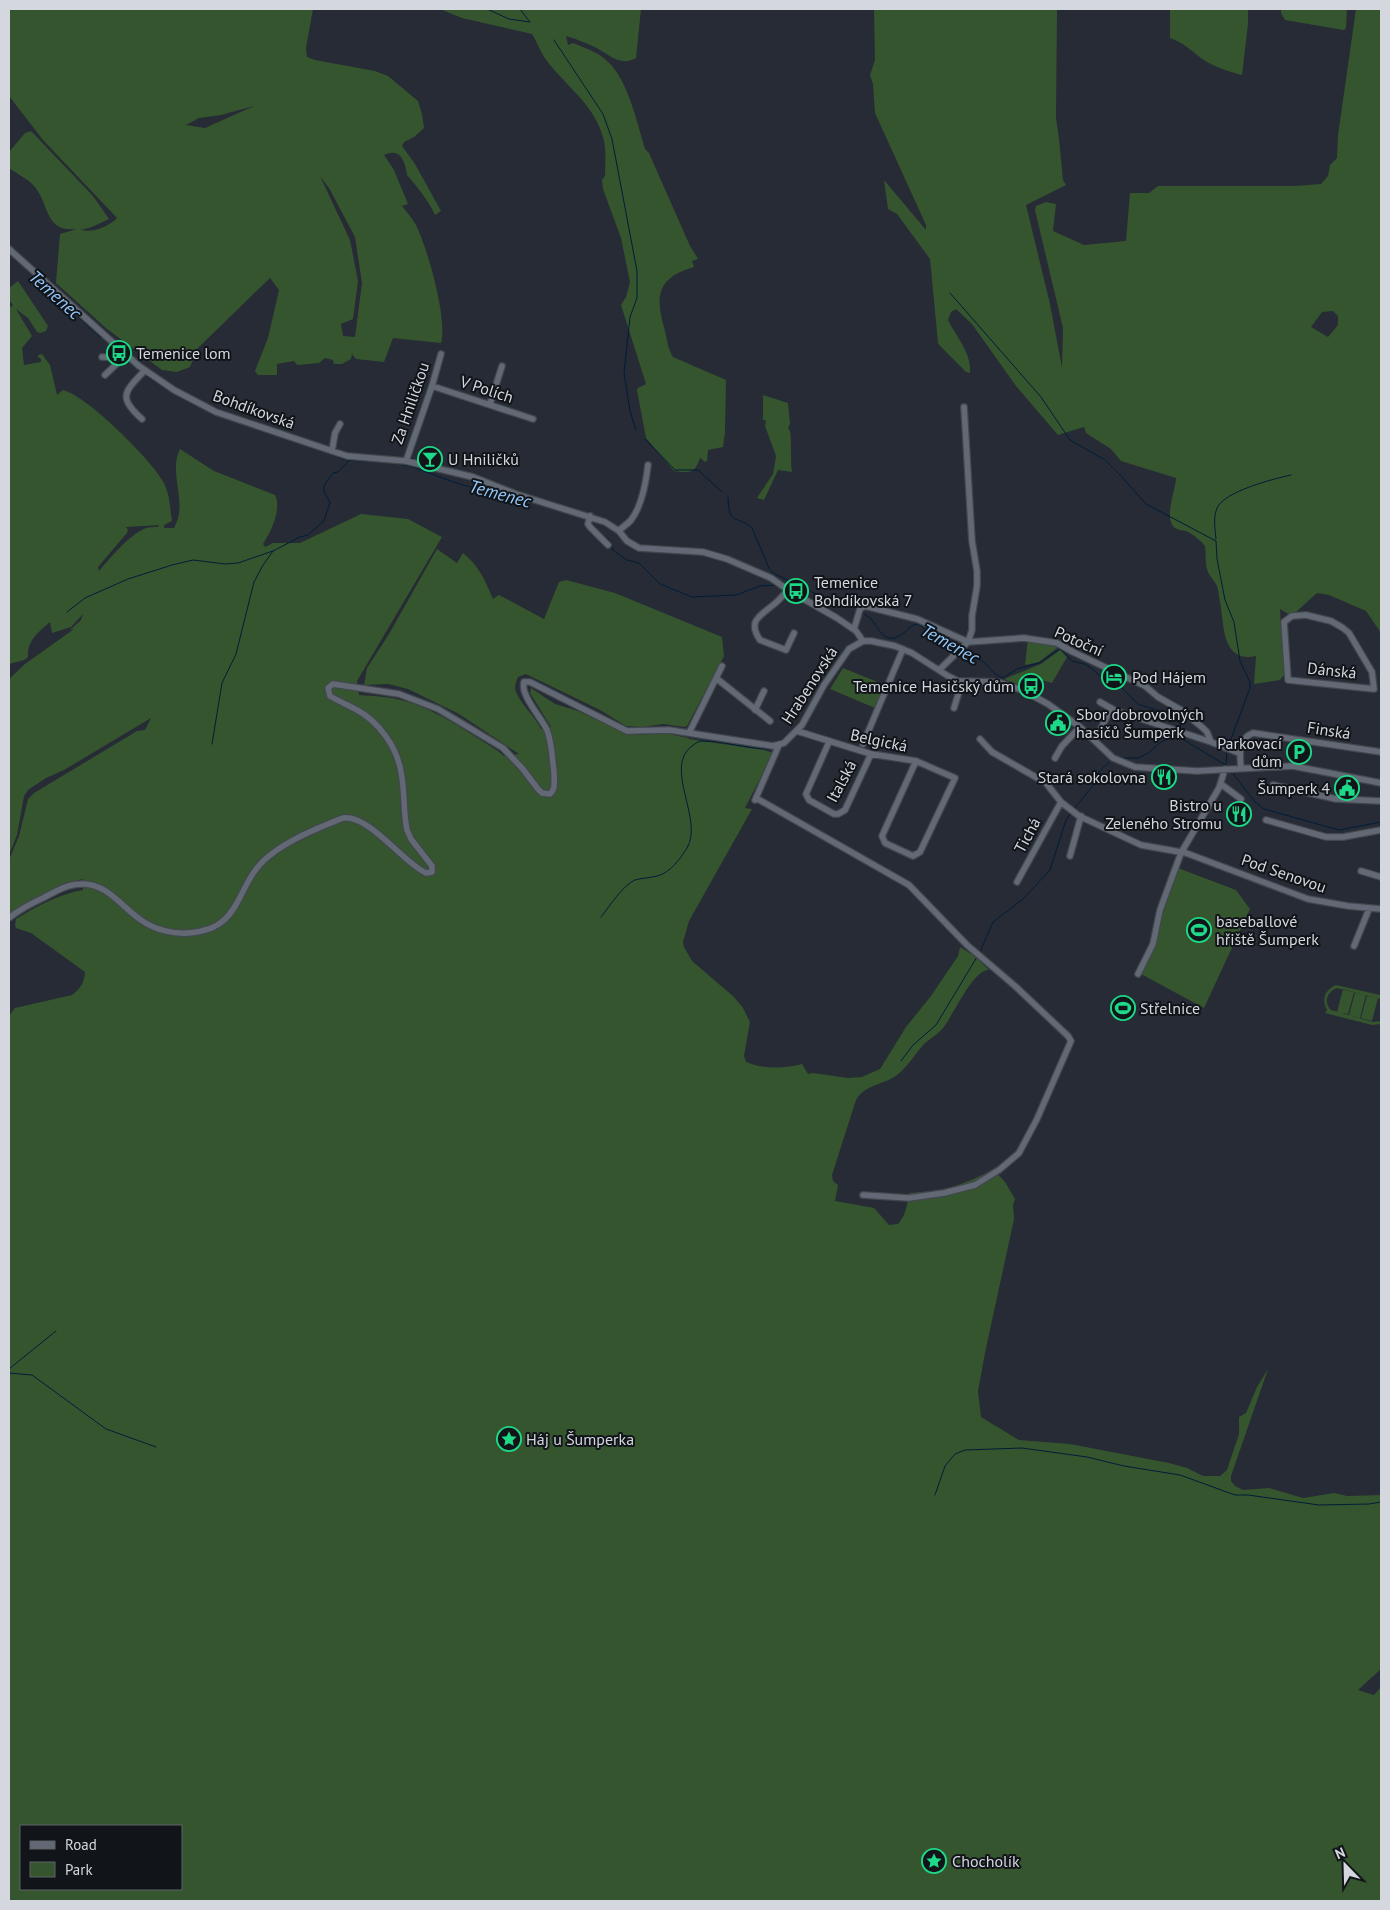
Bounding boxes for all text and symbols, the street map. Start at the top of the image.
water label: Temenec [24,265,87,325]
bus stop icon: Temenice lom [106,340,132,366]
place label: Temenice lom [136,343,231,363]
street label: Za Hniličkou [387,359,433,447]
street label: V Polích [457,371,516,407]
street label: Bohdíkovská [210,385,298,433]
bar icon: U Hniličků [417,446,443,472]
place label: U Hniličků [448,449,519,469]
water label: Temenec [467,474,534,513]
place label: Temenice Bohdíkovská 7 [814,572,912,610]
bus stop icon: Temenice Bohdíkovská 7 [783,578,809,604]
water label: Temenec [917,618,984,669]
street label: Potoční [1052,621,1106,661]
street label: Hrabenovská [777,643,841,727]
street label: Dánská [1306,657,1358,683]
hotel icon: Pod Hájem [1101,664,1127,690]
place label: Pod Hájem [1132,667,1206,687]
bus stop icon: Temenice Hasičský dům [1018,673,1044,699]
place label: Temenice Hasičský dům [853,676,1014,696]
place label: Sbor dobrovolných hasičů Šumperk [1076,704,1204,742]
public building icon: Sbor dobrovolných hasičů Šumperk [1045,710,1071,736]
street label: Finská [1306,717,1352,743]
street label: Belgická [849,724,909,756]
place label: Parkovací dům [1217,733,1282,771]
parking icon: Parkovací dům [1286,739,1312,765]
street label: Italská [822,756,860,806]
restaurant icon: Stará sokolovna [1151,764,1177,790]
place label: Stará sokolovna [1038,767,1146,787]
public building icon: Šumperk 4 [1334,775,1360,801]
place label: Šumperk 4 [1257,778,1330,798]
place label: Bistro u Zeleného Stromu [1105,795,1222,833]
restaurant icon: Bistro u Zeleného Stromu [1226,801,1252,827]
street label: Tichá [1009,814,1045,856]
street label: Pod Senovou [1239,849,1329,897]
place label: baseballové hřiště Šumperk [1216,911,1319,949]
sports icon: baseballové hřiště Šumperk [1186,917,1212,943]
sports icon: Střelnice [1110,995,1136,1021]
place label: Střelnice [1140,998,1200,1018]
place icon: Háj u Šumperka [496,1426,522,1452]
place label: Háj u Šumperka [526,1429,634,1449]
legend [20,1825,182,1890]
text: Road [65,1835,97,1854]
north arrow [1320,1840,1370,1890]
text: N [1332,1843,1348,1863]
place icon: Chocholík [921,1848,947,1874]
place label: Chocholík [952,1851,1020,1871]
text: Park [65,1860,93,1879]

